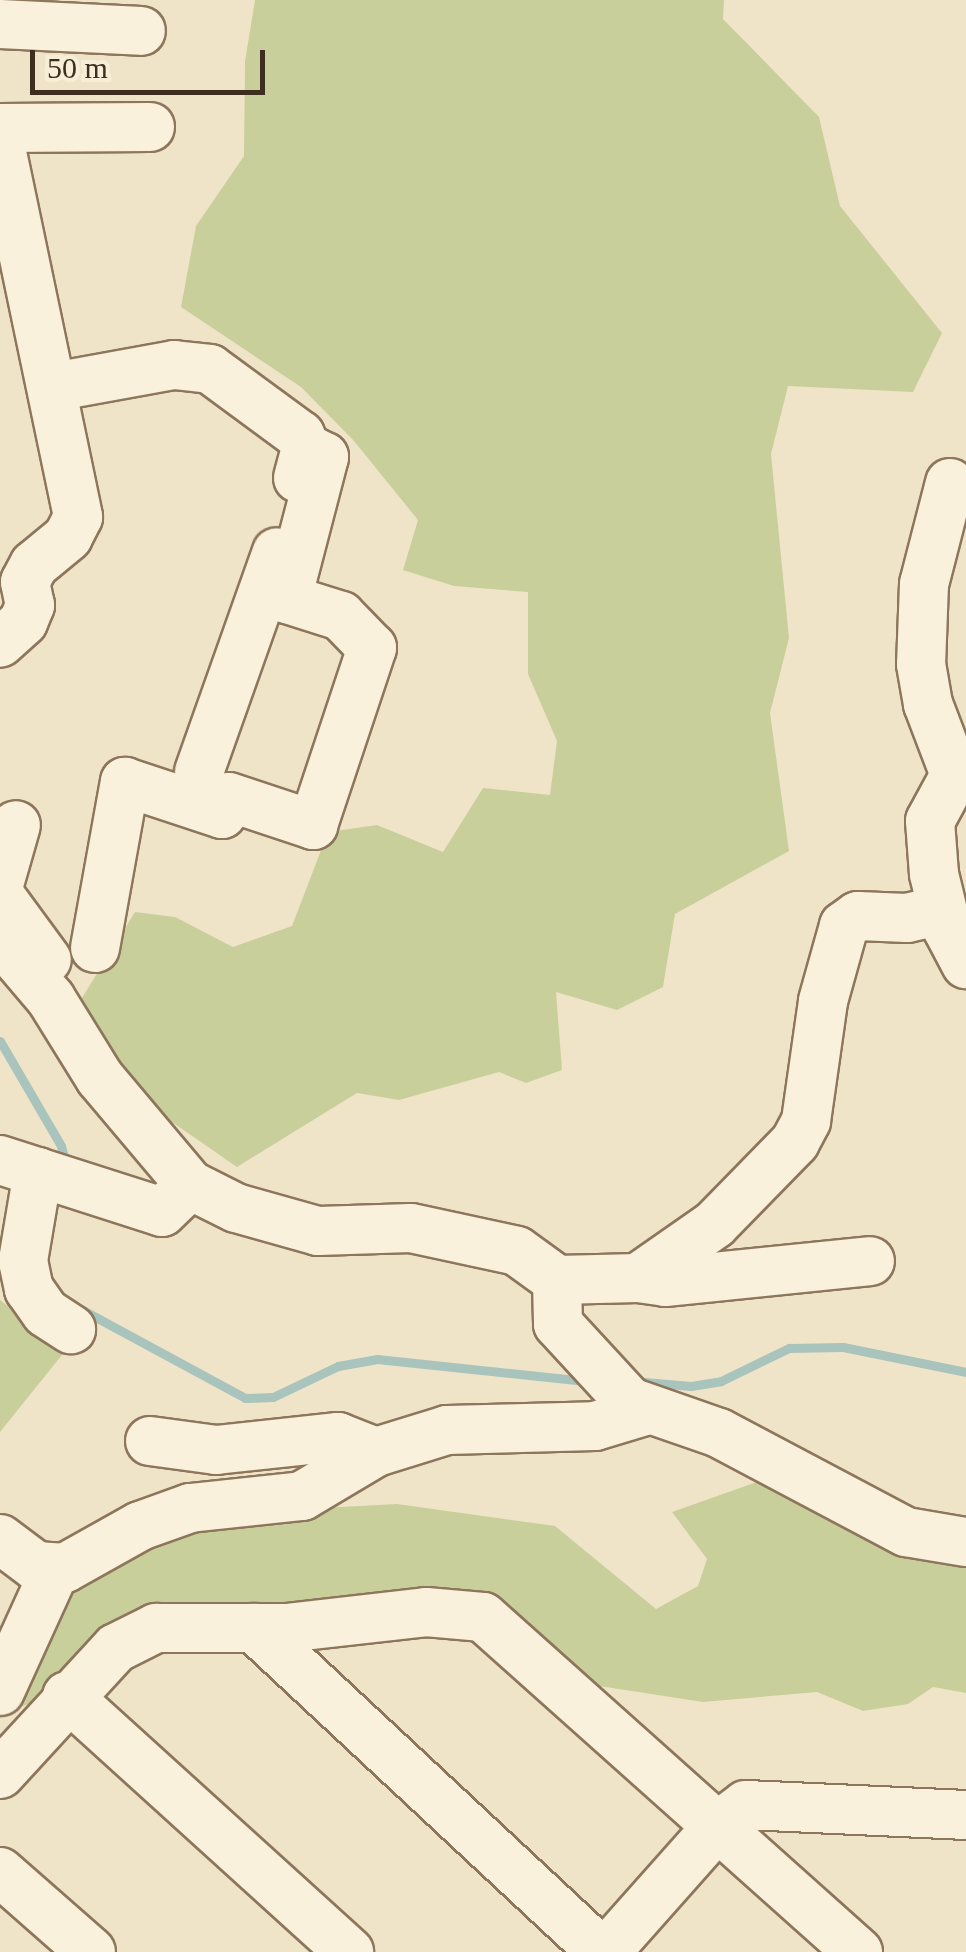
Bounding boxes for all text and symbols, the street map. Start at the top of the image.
scale bar [35,30,270,92]
text: 50 m [47,51,108,84]

